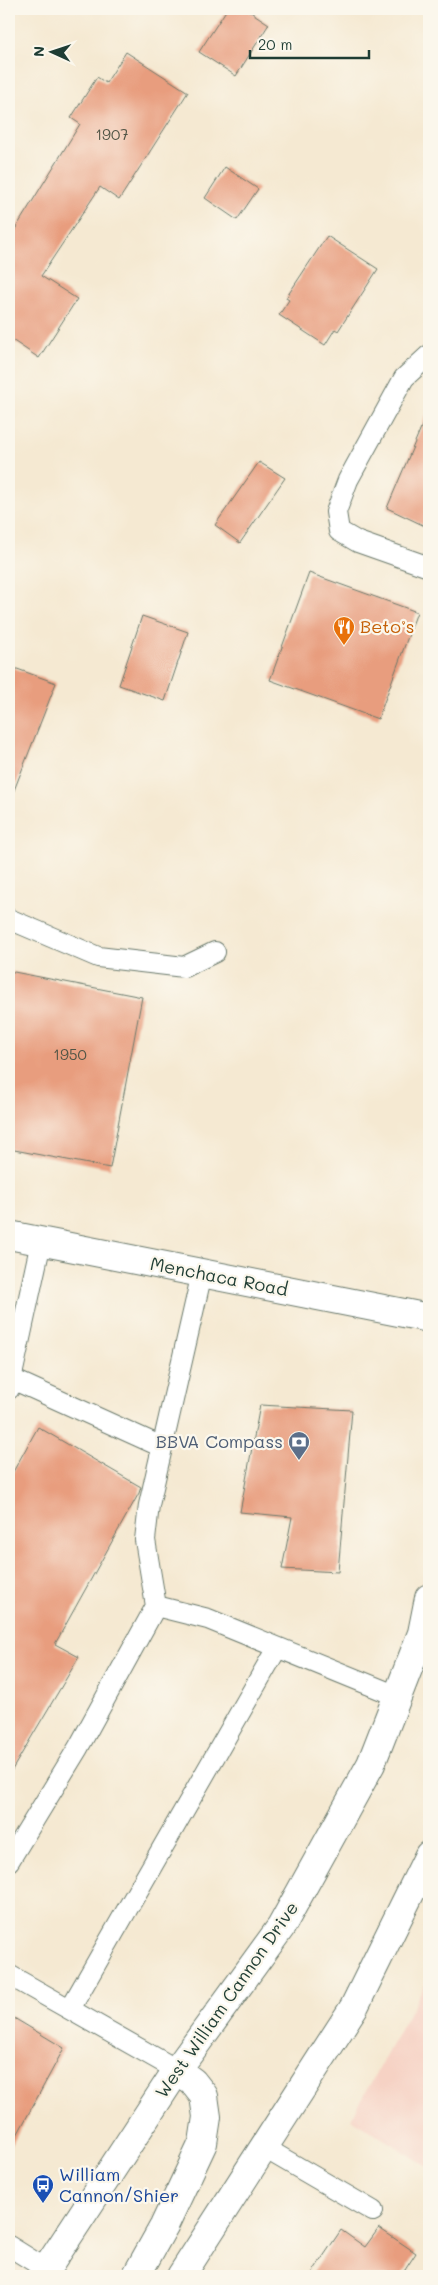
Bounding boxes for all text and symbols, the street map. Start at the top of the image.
north arrow [28,28,78,78]
scale bar [250,28,369,60]
text: 20 m [258,34,292,54]
text: N [29,45,48,57]
house number: 1907 [95,124,129,144]
place label: Beto’s [360,614,415,638]
restaurant icon: Beto’s [332,615,356,646]
house number: 1950 [53,1044,87,1064]
street label: Menchaca Road [148,1251,290,1301]
place label: BBVA Compass [156,1429,283,1453]
bank icon: BBVA Compass [287,1430,311,1461]
street label: West William Cannon Drive [149,1896,303,2102]
place label: William Cannon/Shier [59,2162,179,2207]
bus stop icon: William Cannon/Shier [31,2173,55,2204]

